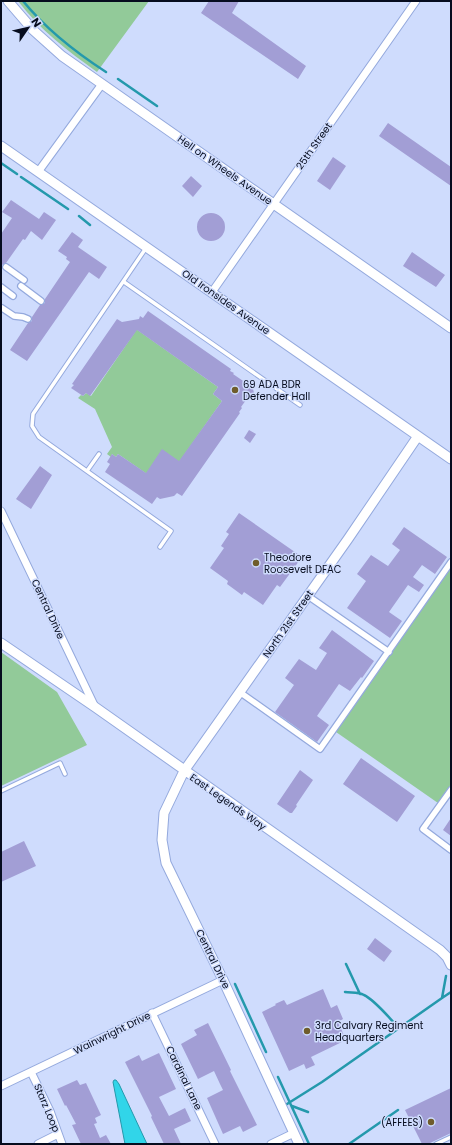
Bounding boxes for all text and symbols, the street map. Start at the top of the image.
north arrow [8,8,48,48]
text: N [27,15,45,30]
street label: 25th Street [292,119,336,172]
street label: Hell on Wheels Avenue [175,132,275,208]
street label: Old Ironsides Avenue [179,266,273,338]
place label: 69 ADA BDR Defender Hall [243,377,310,404]
marker: 69 ADA BDR Defender Hall [230,385,240,395]
place label: Theodore Roosevelt DFAC [264,550,342,577]
marker: Theodore Roosevelt DFAC [251,558,261,568]
street label: Central Drive [28,577,68,641]
street label: North 21st Street [259,587,317,661]
street label: East Legends Way [187,770,270,834]
street label: Central Drive [192,927,234,991]
street label: Wainwright Drive [71,1008,153,1058]
place label: 3rd Calvary Regiment Headquarters [315,1018,424,1045]
marker: 3rd Calvary Regiment Headquarters [302,1026,312,1036]
street label: Cardinal Lane [162,1044,206,1112]
street label: Starz Loop [30,1082,64,1135]
place label: (AFFEES) [381,1115,423,1130]
marker: (AFFEES) [426,1117,436,1127]

